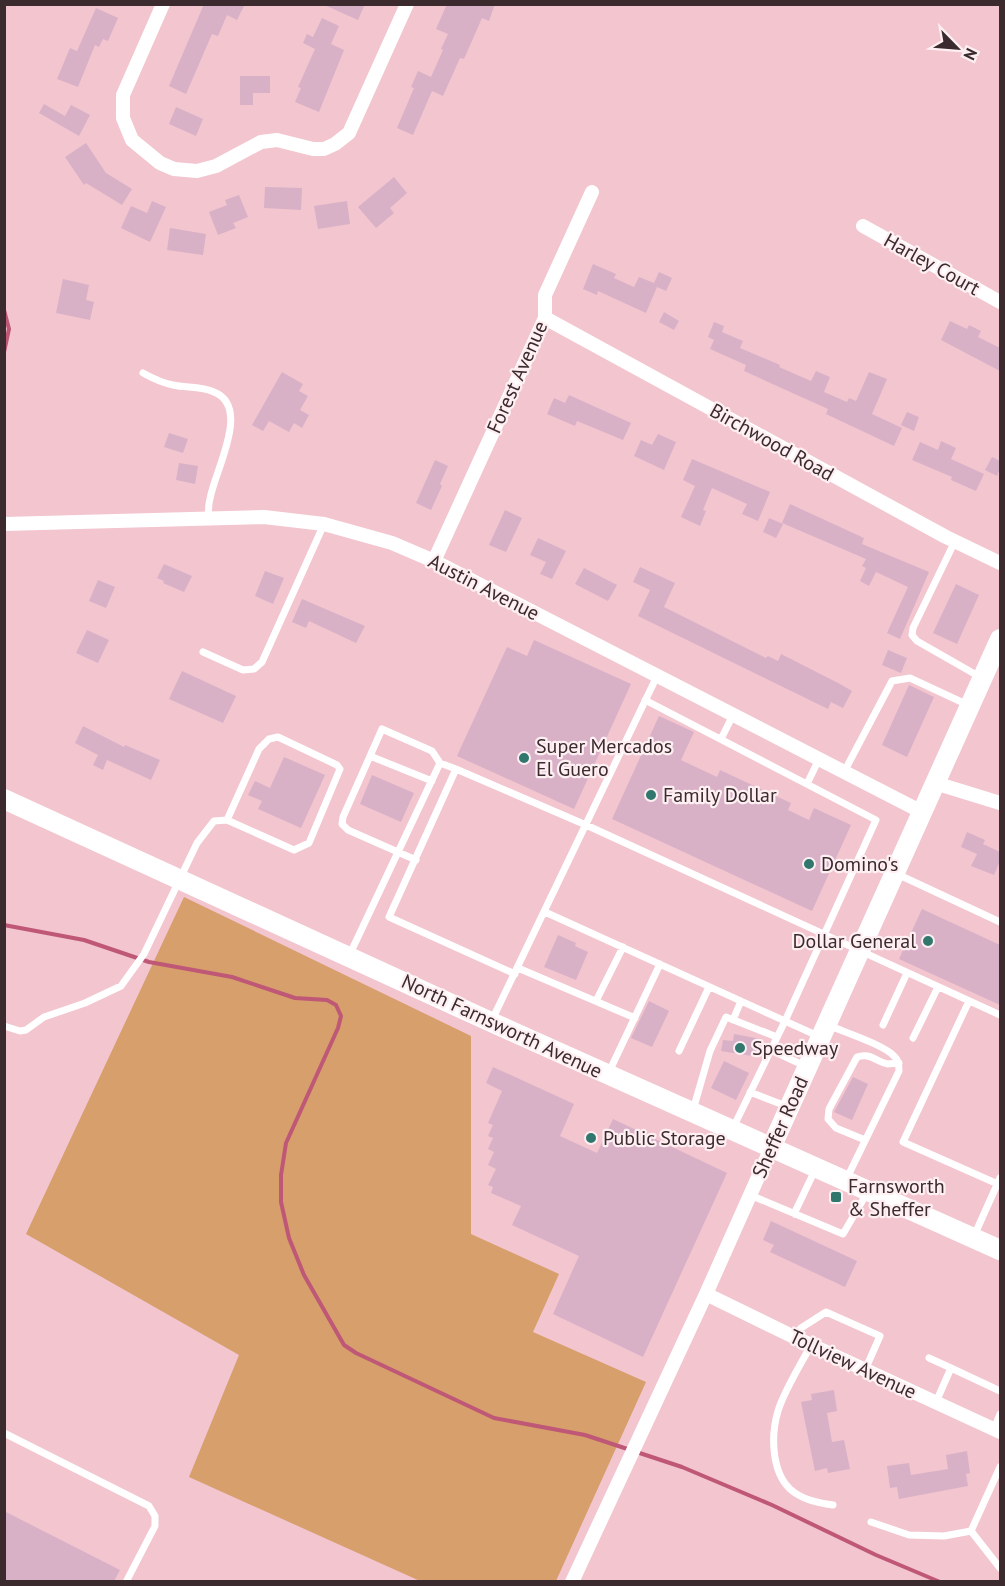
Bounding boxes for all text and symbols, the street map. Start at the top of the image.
north arrow [927,18,987,78]
text: N [959,45,982,63]
street label: Harley Court [879,227,985,301]
street label: Forest Avenue [481,317,553,437]
street label: Birchwood Road [705,397,839,487]
street label: Austin Avenue [424,548,544,626]
place label: Super Mercados El Guero [536,733,672,782]
marker: Super Mercados El Guero [517,751,531,765]
place label: Family Dollar [663,782,777,808]
marker: Family Dollar [644,788,658,802]
place label: Domino's [821,851,899,877]
marker: Domino's [802,857,816,871]
place label: Dollar General [792,928,916,954]
marker: Dollar General [921,934,935,948]
street label: North Farnsworth Avenue [397,968,607,1084]
place label: Speedway [752,1035,839,1061]
marker: Speedway [733,1041,747,1055]
street label: Sheffer Road [746,1072,814,1182]
place label: Public Storage [603,1125,726,1151]
marker: Public Storage [584,1131,598,1145]
place label: Farnsworth & Sheffer [848,1173,945,1222]
marker: Farnsworth & Sheffer [829,1190,843,1204]
street label: Tollview Avenue [785,1323,921,1405]

